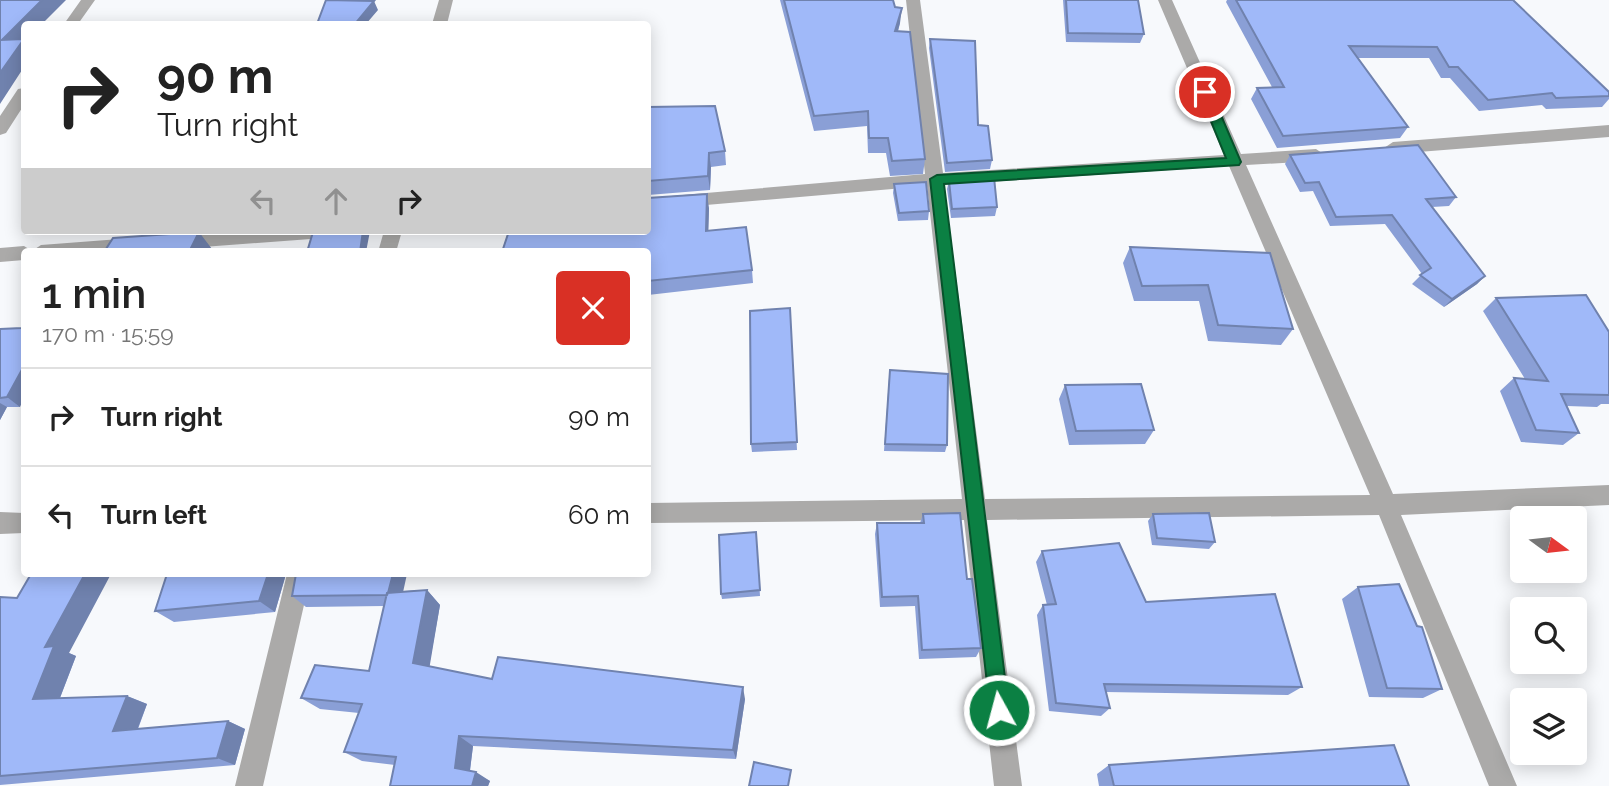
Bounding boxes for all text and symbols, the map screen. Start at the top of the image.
text: 90 m [157,47,273,104]
icon: right [42,49,133,140]
pin [1175,62,1235,122]
icon: arrive [1186,73,1224,111]
text: Turn right [157,106,298,143]
icon: left [244,182,282,220]
icon: ahead [317,182,355,220]
icon: right [390,182,428,220]
text: 1 min [42,269,146,318]
button: close [556,271,630,345]
text: 170 m · 15:59 [42,320,174,347]
icon: right [42,398,80,436]
text: Turn right [101,402,222,432]
text: 90 m [568,402,630,432]
icon: left [42,496,80,534]
text: Turn left [101,500,207,530]
text: 60 m [568,500,630,530]
north arrow [1510,506,1587,583]
map controls [1510,506,1587,765]
button: search [1510,597,1587,674]
position arrow [962,673,1036,747]
button: layers [1510,688,1587,765]

